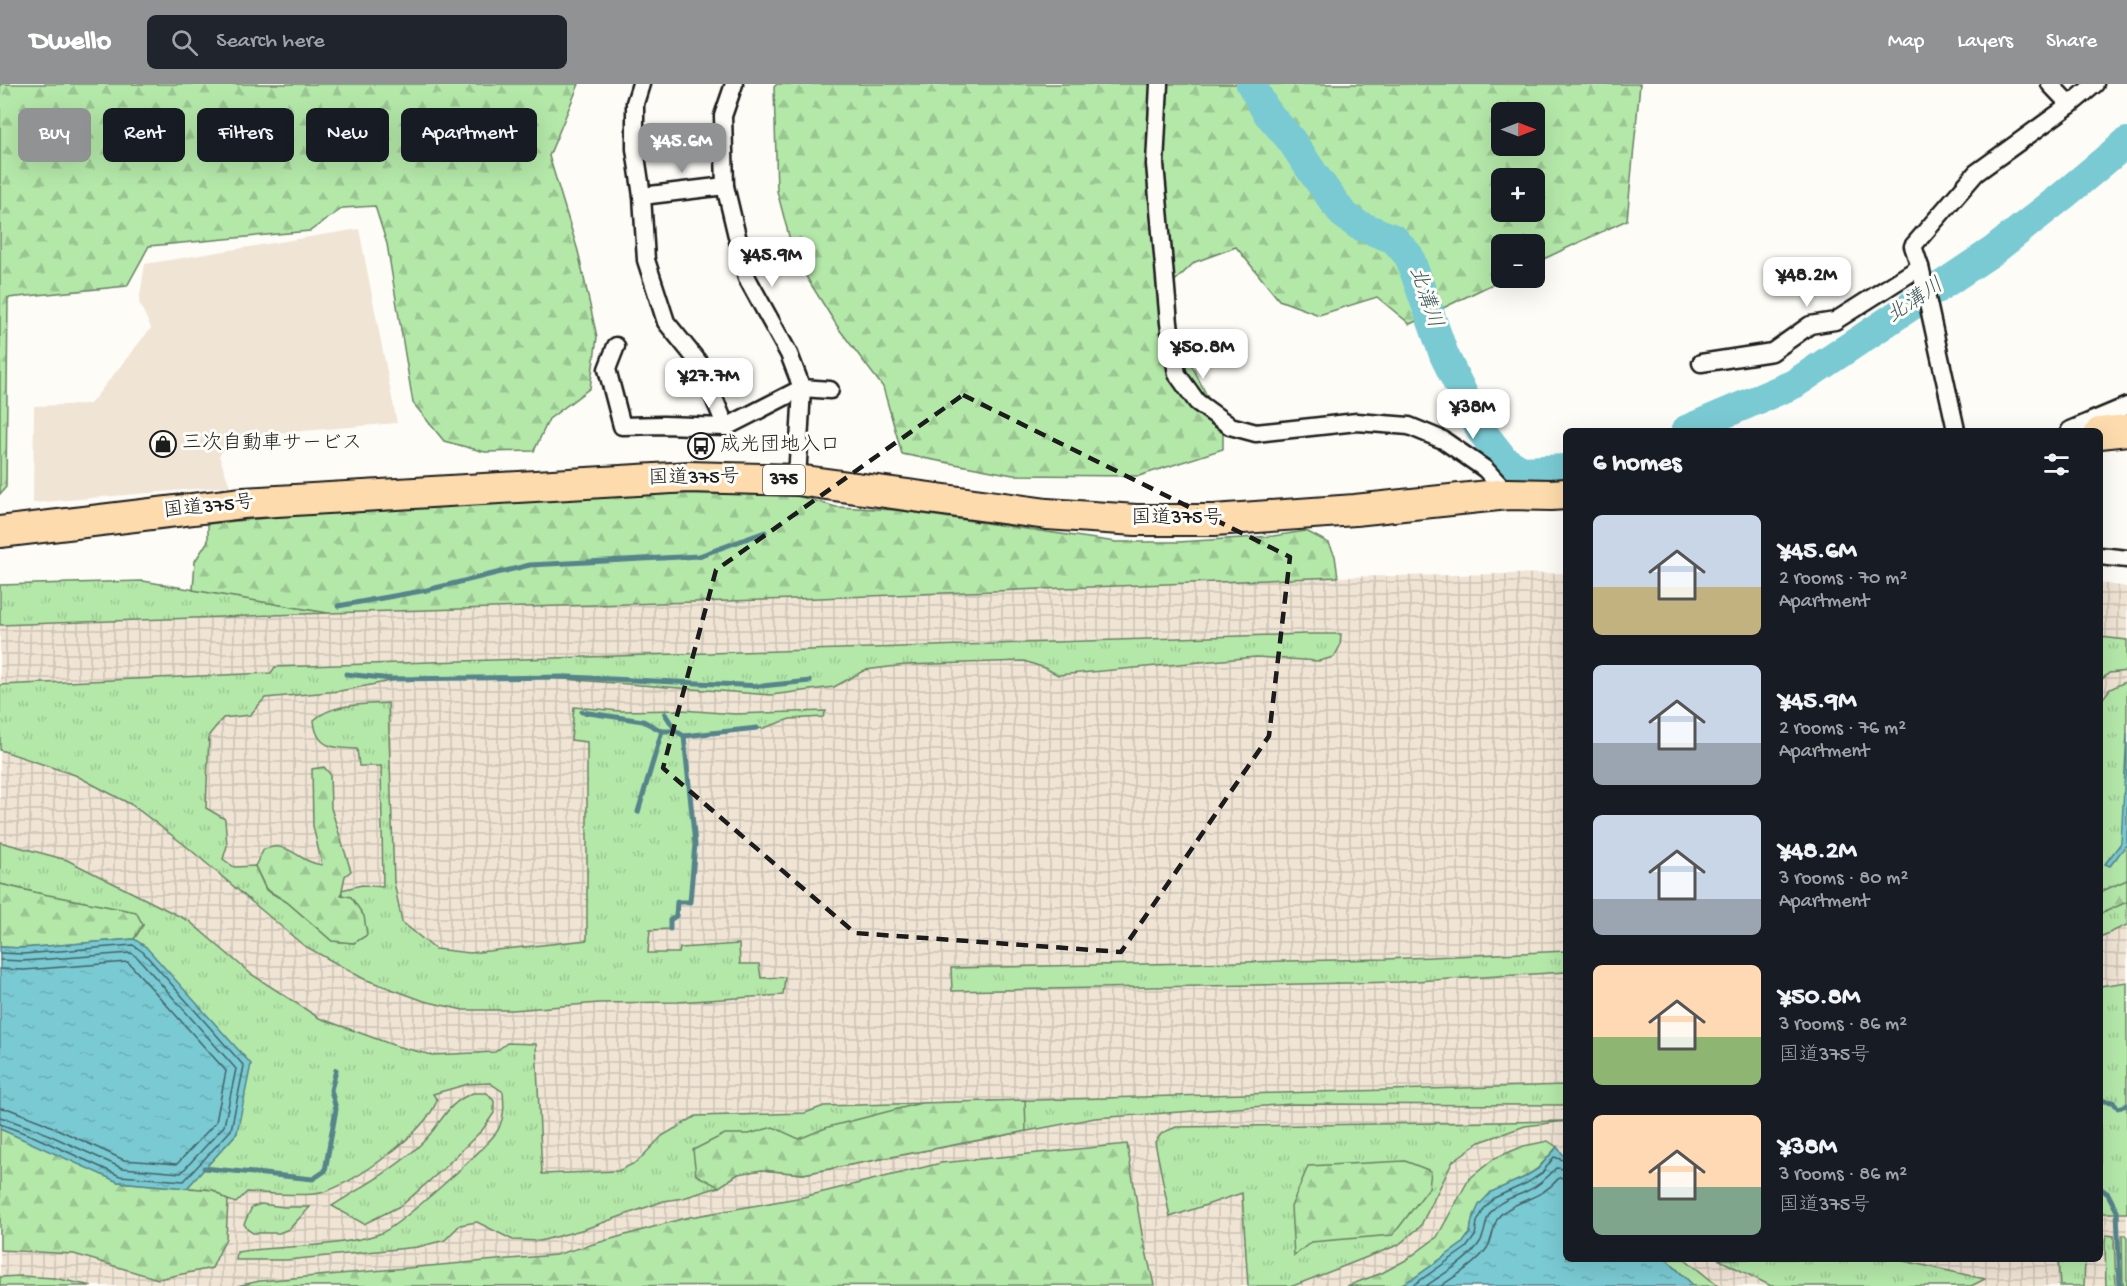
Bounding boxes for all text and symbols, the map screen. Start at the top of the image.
search box [147,15,567,69]
text: Dwello [30,26,111,59]
icon: search [168,26,201,59]
text: Search here [216,29,325,55]
text: Map [1888,30,1924,55]
text: Layers [1957,30,2013,55]
text: Share [2046,30,2097,55]
north arrow [1491,102,1545,156]
map controls [1491,102,1545,288]
chip: Buy [18,108,91,162]
chip: Rent [103,108,185,162]
chip: Filters [197,108,294,162]
chip: New [306,108,389,162]
chip: Apartment [401,108,537,162]
pin: ¥45.6M [633,123,731,174]
text: ¥45.6M [652,131,712,154]
button: + [1491,168,1545,222]
button: − [1491,234,1545,288]
pin: ¥45.9M [723,237,821,288]
text: ¥45.9M [742,245,802,268]
pin: ¥48.2M [1758,257,1856,308]
water label: 北溝川 [1402,264,1447,332]
text: ¥48.2M [1777,265,1837,288]
water label: 北溝川 [1882,273,1949,330]
pin: ¥50.8M [1154,329,1252,380]
text: ¥50.8M [1172,337,1234,360]
pin: ¥27.7M [660,358,758,409]
text: ¥27.7M [679,366,739,389]
pin: ¥38M [1437,389,1509,440]
text: ¥38M [1451,397,1495,420]
shop icon: 三次自動車サービス [148,429,178,459]
place label: 三次自動車サービス [182,431,362,456]
bus stop icon: 成光団地入口 [686,431,716,461]
place label: 成光団地入口 [720,433,840,458]
icon: filters [2040,448,2073,481]
text: 6 homes [1593,449,1681,480]
road number: 375 [763,465,805,495]
street label: 国道375号 [648,466,740,491]
street label: 国道375号 [162,491,256,524]
street label: 国道375号 [1131,507,1223,531]
text: ¥45.6M [1779,537,1856,568]
icon: home [1641,539,1713,611]
text: 2 rooms · 70 m² [1779,568,1907,591]
text: Apartment [1779,591,1869,614]
text: ¥45.9M [1779,687,1856,718]
icon: home [1641,689,1713,761]
text: 2 rooms · 76 m² [1779,718,1906,741]
text: Apartment [1779,741,1869,764]
text: ¥48.2M [1779,837,1857,868]
icon: home [1641,839,1713,911]
text: 3 rooms · 80 m² [1779,868,1908,891]
text: Apartment [1779,891,1869,914]
text: ¥50.8M [1779,983,1860,1014]
icon: home [1641,989,1713,1061]
text: 3 rooms · 86 m² [1779,1014,1907,1037]
text: 国道375号 [1779,1045,1870,1068]
text: ¥38M [1779,1133,1837,1164]
icon: home [1641,1139,1713,1211]
text: 3 rooms · 86 m² [1779,1164,1907,1187]
text: 国道375号 [1779,1195,1870,1218]

